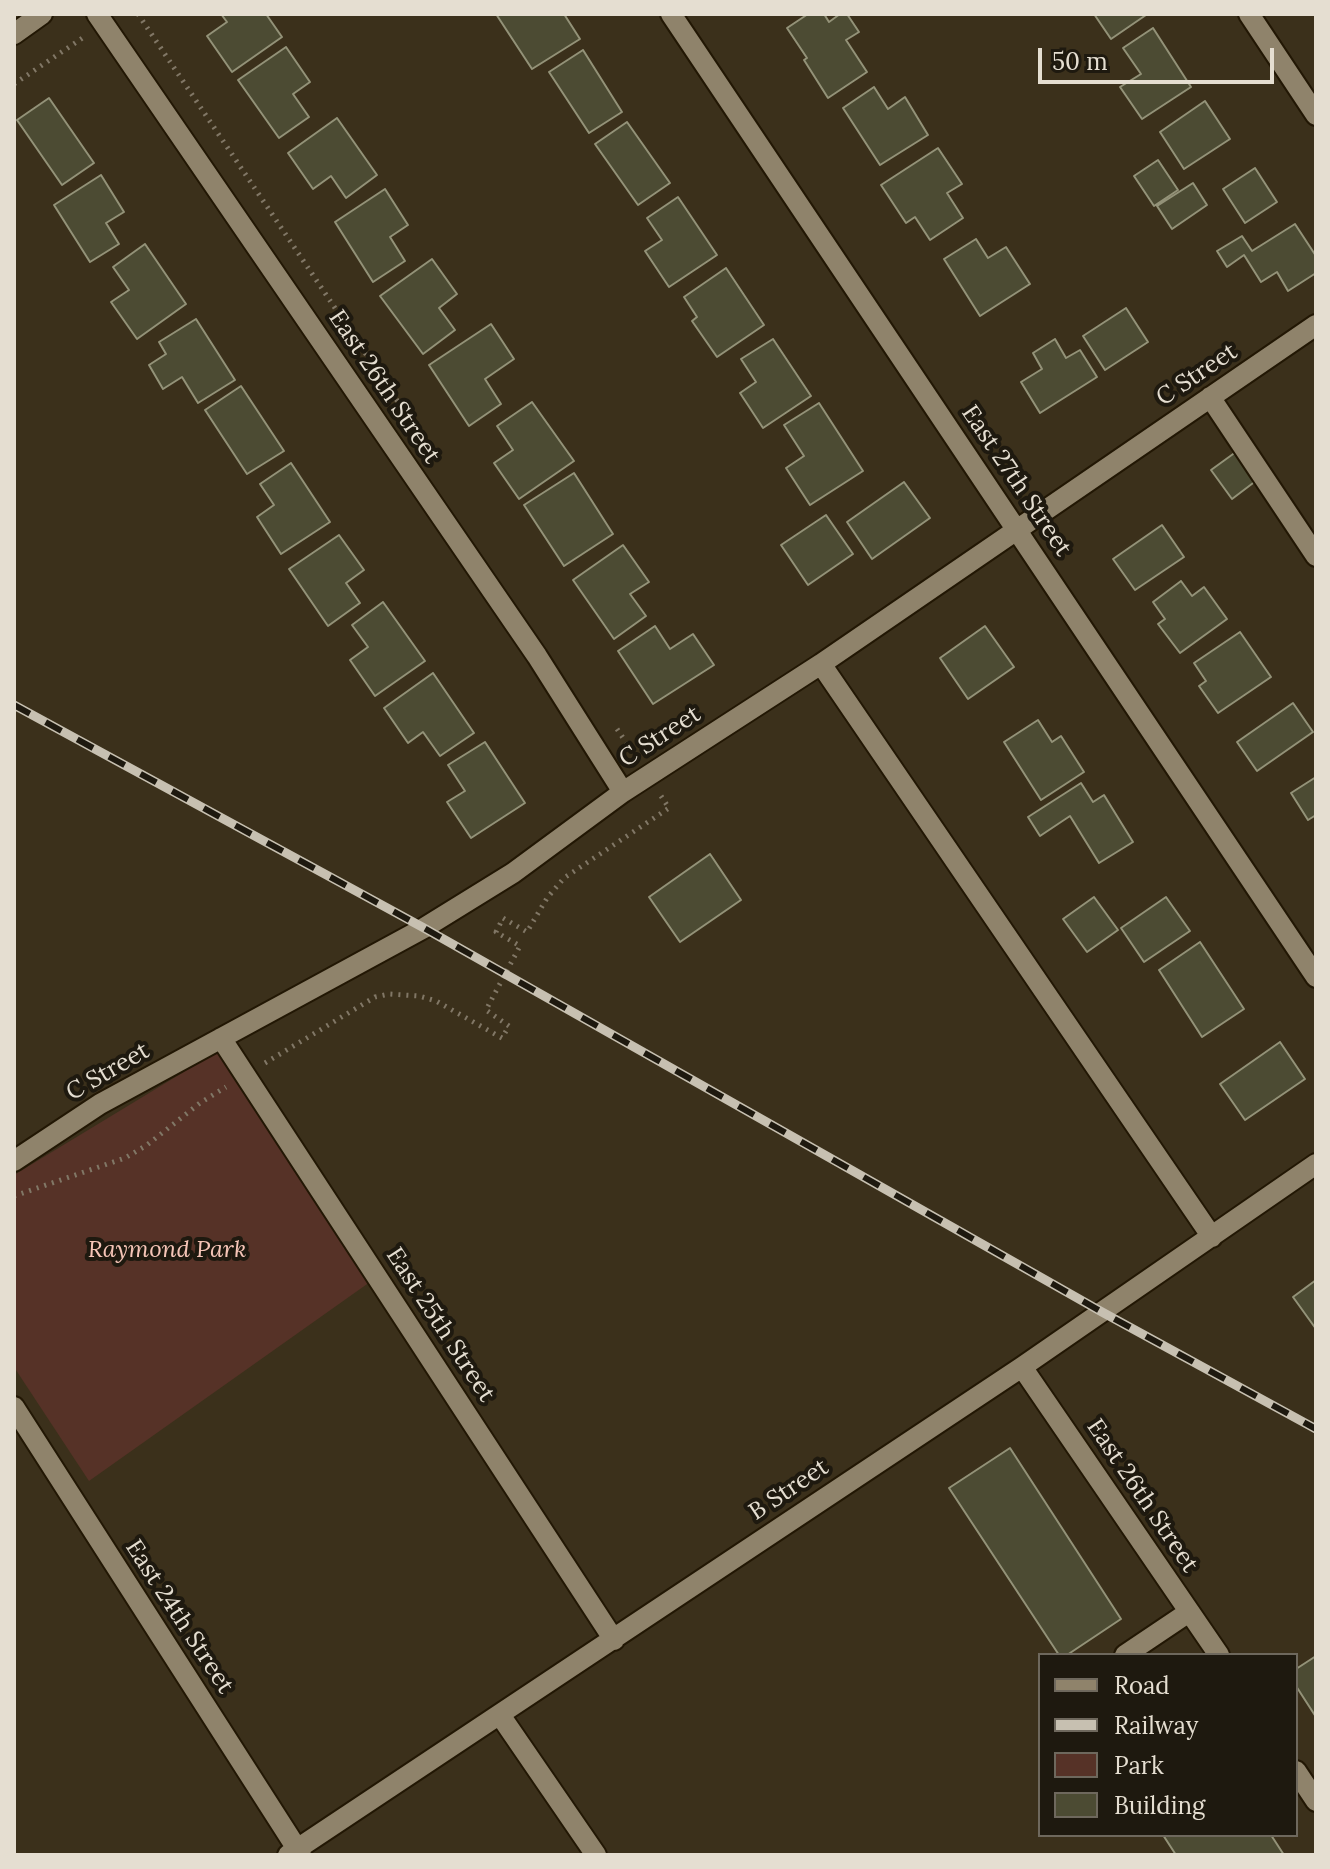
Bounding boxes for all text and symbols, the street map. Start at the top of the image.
scale bar [1042,32,1278,82]
text: 50 m [1052,46,1108,77]
street label: East 26th Street [322,305,446,469]
street label: C Street [1151,338,1243,412]
street label: East 27th Street [955,400,1077,562]
street label: C Street [614,700,706,774]
street label: C Street [61,1037,155,1107]
park label: Raymond Park [88,1236,246,1264]
street label: East 25th Street [379,1243,501,1407]
street label: East 26th Street [1080,1414,1204,1578]
street label: B Street [744,1453,834,1527]
street label: East 24th Street [119,1535,239,1699]
legend [1038,1653,1298,1837]
text: Road [1114,1670,1170,1701]
text: Railway [1114,1710,1198,1741]
text: Park [1114,1750,1164,1781]
text: Building [1114,1790,1205,1821]

